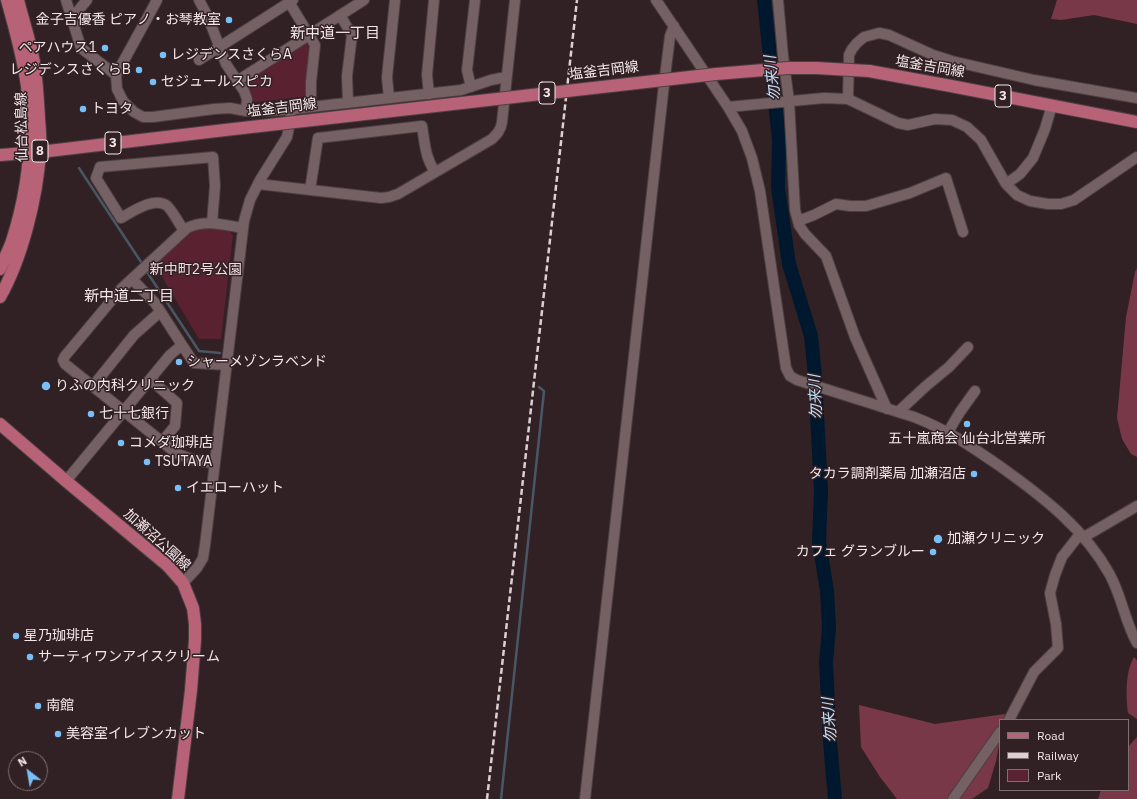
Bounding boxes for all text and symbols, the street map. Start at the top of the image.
place label: 金子吉優香 ピアノ・お琴教室 [36,12,221,28]
marker: 金子吉優香 ピアノ・お琴教室 [224,15,234,25]
district label: 新中道一丁目 [290,25,380,43]
place label: ペアハウス1 [19,40,97,56]
marker: ペアハウス1 [100,43,110,53]
place label: レジデンスさくらA [171,47,292,63]
marker: レジデンスさくらA [158,50,168,60]
street label: 塩釜吉岡線 [894,53,966,81]
water label: 勿来川 [762,55,784,101]
street label: 塩釜吉岡線 [568,58,640,84]
place label: レジデンスさくらB [10,62,131,78]
marker: レジデンスさくらB [134,65,144,75]
place label: セジュールスピカ [161,74,273,90]
marker: セジュールスピカ [148,77,158,87]
road number: 3 [539,82,555,104]
road number: 3 [995,85,1011,107]
street label: 仙台松島線 [13,92,31,162]
street label: 塩釜吉岡線 [246,95,318,121]
place label: トヨタ [91,101,133,117]
marker: トヨタ [78,104,88,114]
road number: 3 [105,132,121,154]
road number: 8 [32,140,48,162]
park label: 新中町2号公園 [150,262,242,278]
district label: 新中道二丁目 [84,288,174,306]
place label: シャーメゾンラベンド [187,354,327,370]
marker: シャーメゾンラベンド [174,357,184,367]
water label: 勿来川 [806,374,826,420]
place label: りふの内科クリニック [55,378,195,394]
marker: りふの内科クリニック [40,380,52,392]
place label: 七十七銀行 [99,406,169,422]
marker: 七十七銀行 [86,409,96,419]
marker: 五十嵐商会 仙台北営業所 [962,419,972,429]
place label: 五十嵐商会 仙台北営業所 [888,431,1046,447]
place label: コメダ珈琲店 [129,435,213,451]
marker: コメダ珈琲店 [116,438,126,448]
place label: TSUTAYA [155,454,212,470]
marker: TSUTAYA [142,457,152,467]
place label: タカラ調剤薬局 加瀬沼店 [809,466,966,482]
marker: タカラ調剤薬局 加瀬沼店 [969,469,979,479]
place label: イエローハット [186,480,284,496]
marker: イエローハット [173,483,183,493]
street label: 加瀬沼公園線 [120,506,194,574]
place label: 加瀬クリニック [947,531,1045,547]
marker: 加瀬クリニック [932,533,944,545]
place label: カフェ グランブルー [796,544,925,560]
marker: カフェ グランブルー [928,547,938,557]
place label: 星乃珈琲店 [24,628,94,644]
marker: 星乃珈琲店 [11,631,21,641]
place label: サーティワンアイスクリーム [38,649,220,665]
marker: サーティワンアイスクリーム [25,652,35,662]
water label: 勿来川 [819,697,841,743]
place label: 南館 [46,698,74,714]
marker: 南館 [33,701,43,711]
legend [999,719,1129,791]
place label: 美容室イレブンカット [66,726,206,742]
text: Road [1037,728,1065,743]
marker: 美容室イレブンカット [53,729,63,739]
text: Railway [1037,748,1079,763]
north arrow [8,751,48,791]
text: N [15,754,29,770]
text: Park [1037,768,1061,783]

